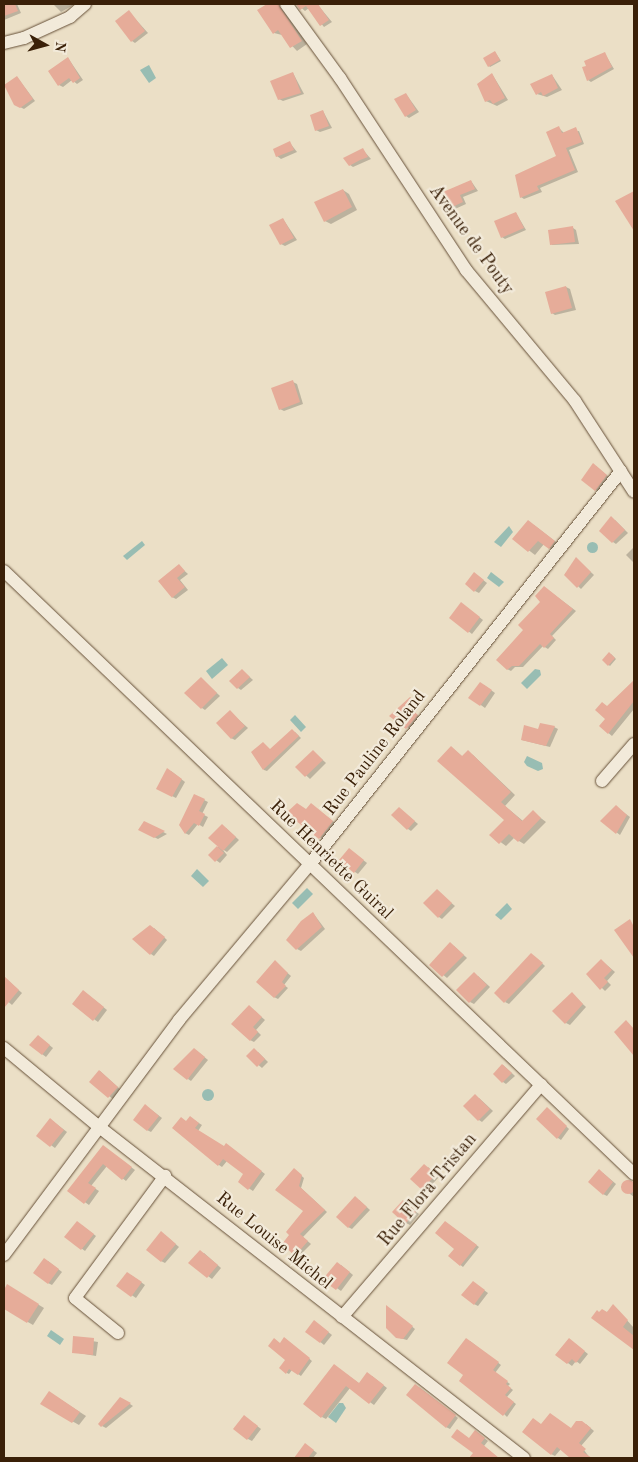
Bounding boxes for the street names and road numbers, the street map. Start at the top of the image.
street label: Avenue de Pouty [424,181,518,299]
street label: Rue Pauline Roland [319,686,431,820]
street label: Rue Henriette Guiral [265,796,397,924]
street label: Rue Flora Tristan [374,1129,482,1251]
street label: Rue Louise Michel [212,1188,336,1294]

